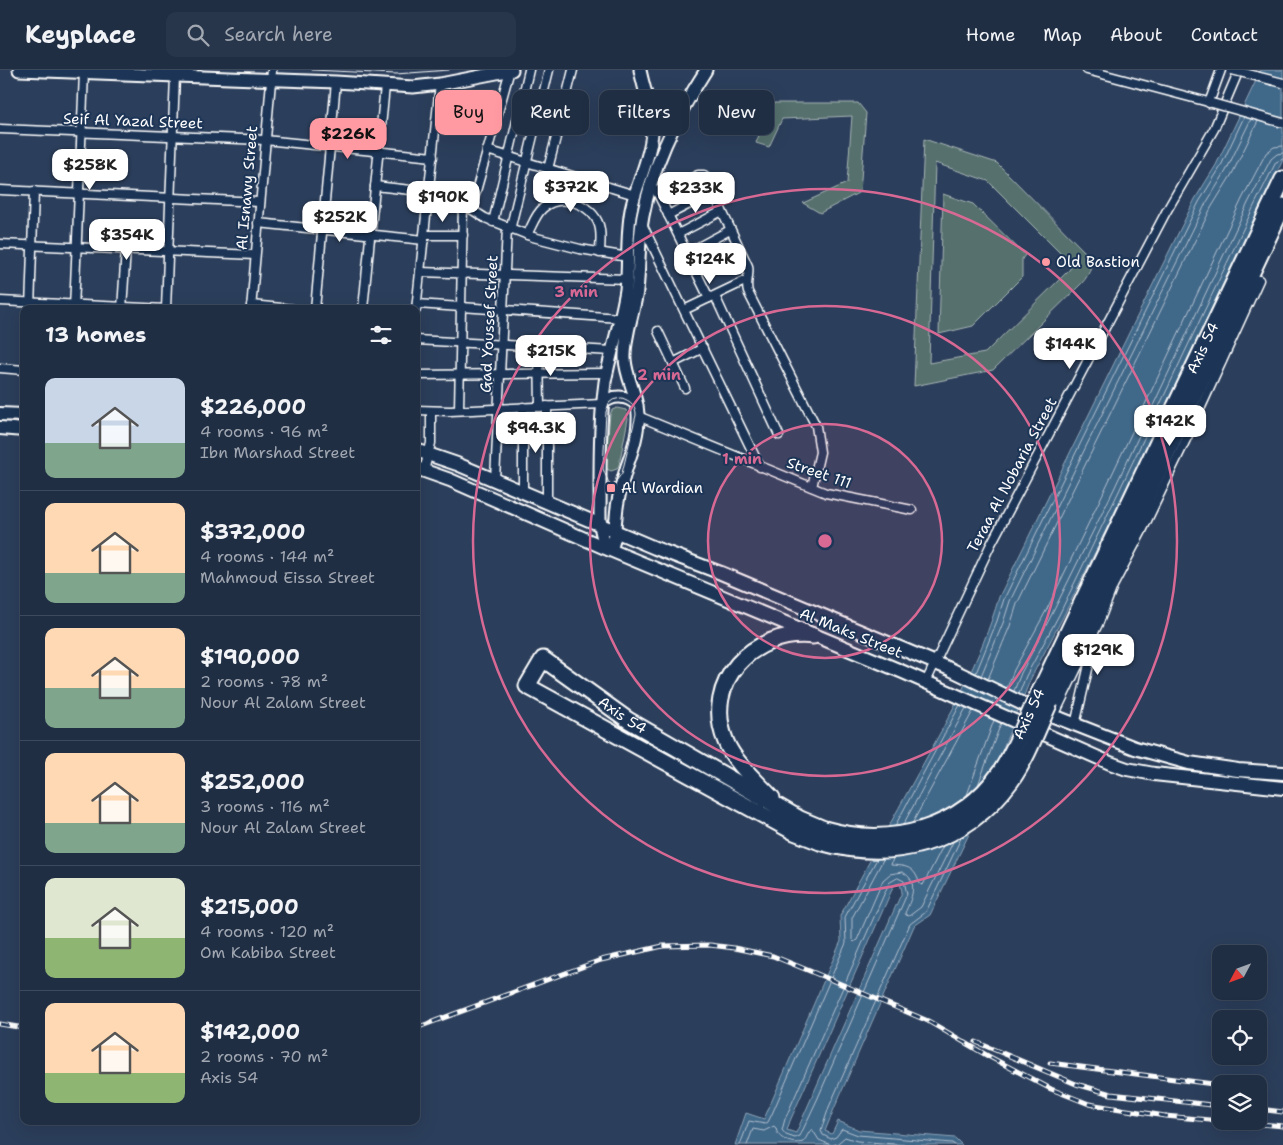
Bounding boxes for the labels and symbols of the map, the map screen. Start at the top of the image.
street label: Seif Al Yazal Street [63,109,203,133]
pin: $226K [313,118,383,160]
street label: Al Isnawy Street [232,125,262,251]
pin: $258K [55,148,125,191]
pin: $372K [536,170,606,213]
pin: $233K [661,172,731,214]
pin: $190K [408,180,478,223]
pin: $252K [305,200,375,243]
pin: $354K [92,218,162,261]
pin: $124K [675,242,745,285]
place label: Old Bastion [1056,252,1140,272]
street label: Gad Youssef Street [475,255,503,393]
marker: Old Bastion [1040,256,1052,268]
text: 3 min [554,282,598,302]
street label: Axis 54 [1182,319,1223,377]
pin: $144K [1035,328,1105,370]
pin: $215K [516,334,586,377]
text: 2 min [637,365,681,385]
street label: Teraa Al Nobaria Street [963,394,1061,556]
pin: $142K [1135,404,1205,447]
pin: $94.3K [495,412,577,454]
text: 1 min [722,449,762,469]
street label: Street 111 [784,453,854,493]
place label: Al Wardian [621,478,703,498]
marker: Al Wardian [605,482,617,494]
centre of rings [816,532,834,550]
street label: Al Maks Street [797,603,905,663]
pin: $129K [1063,634,1133,676]
street label: Axis 54 [1008,685,1050,743]
street label: Axis 54 [594,692,650,739]
north arrow [1212,945,1268,1000]

